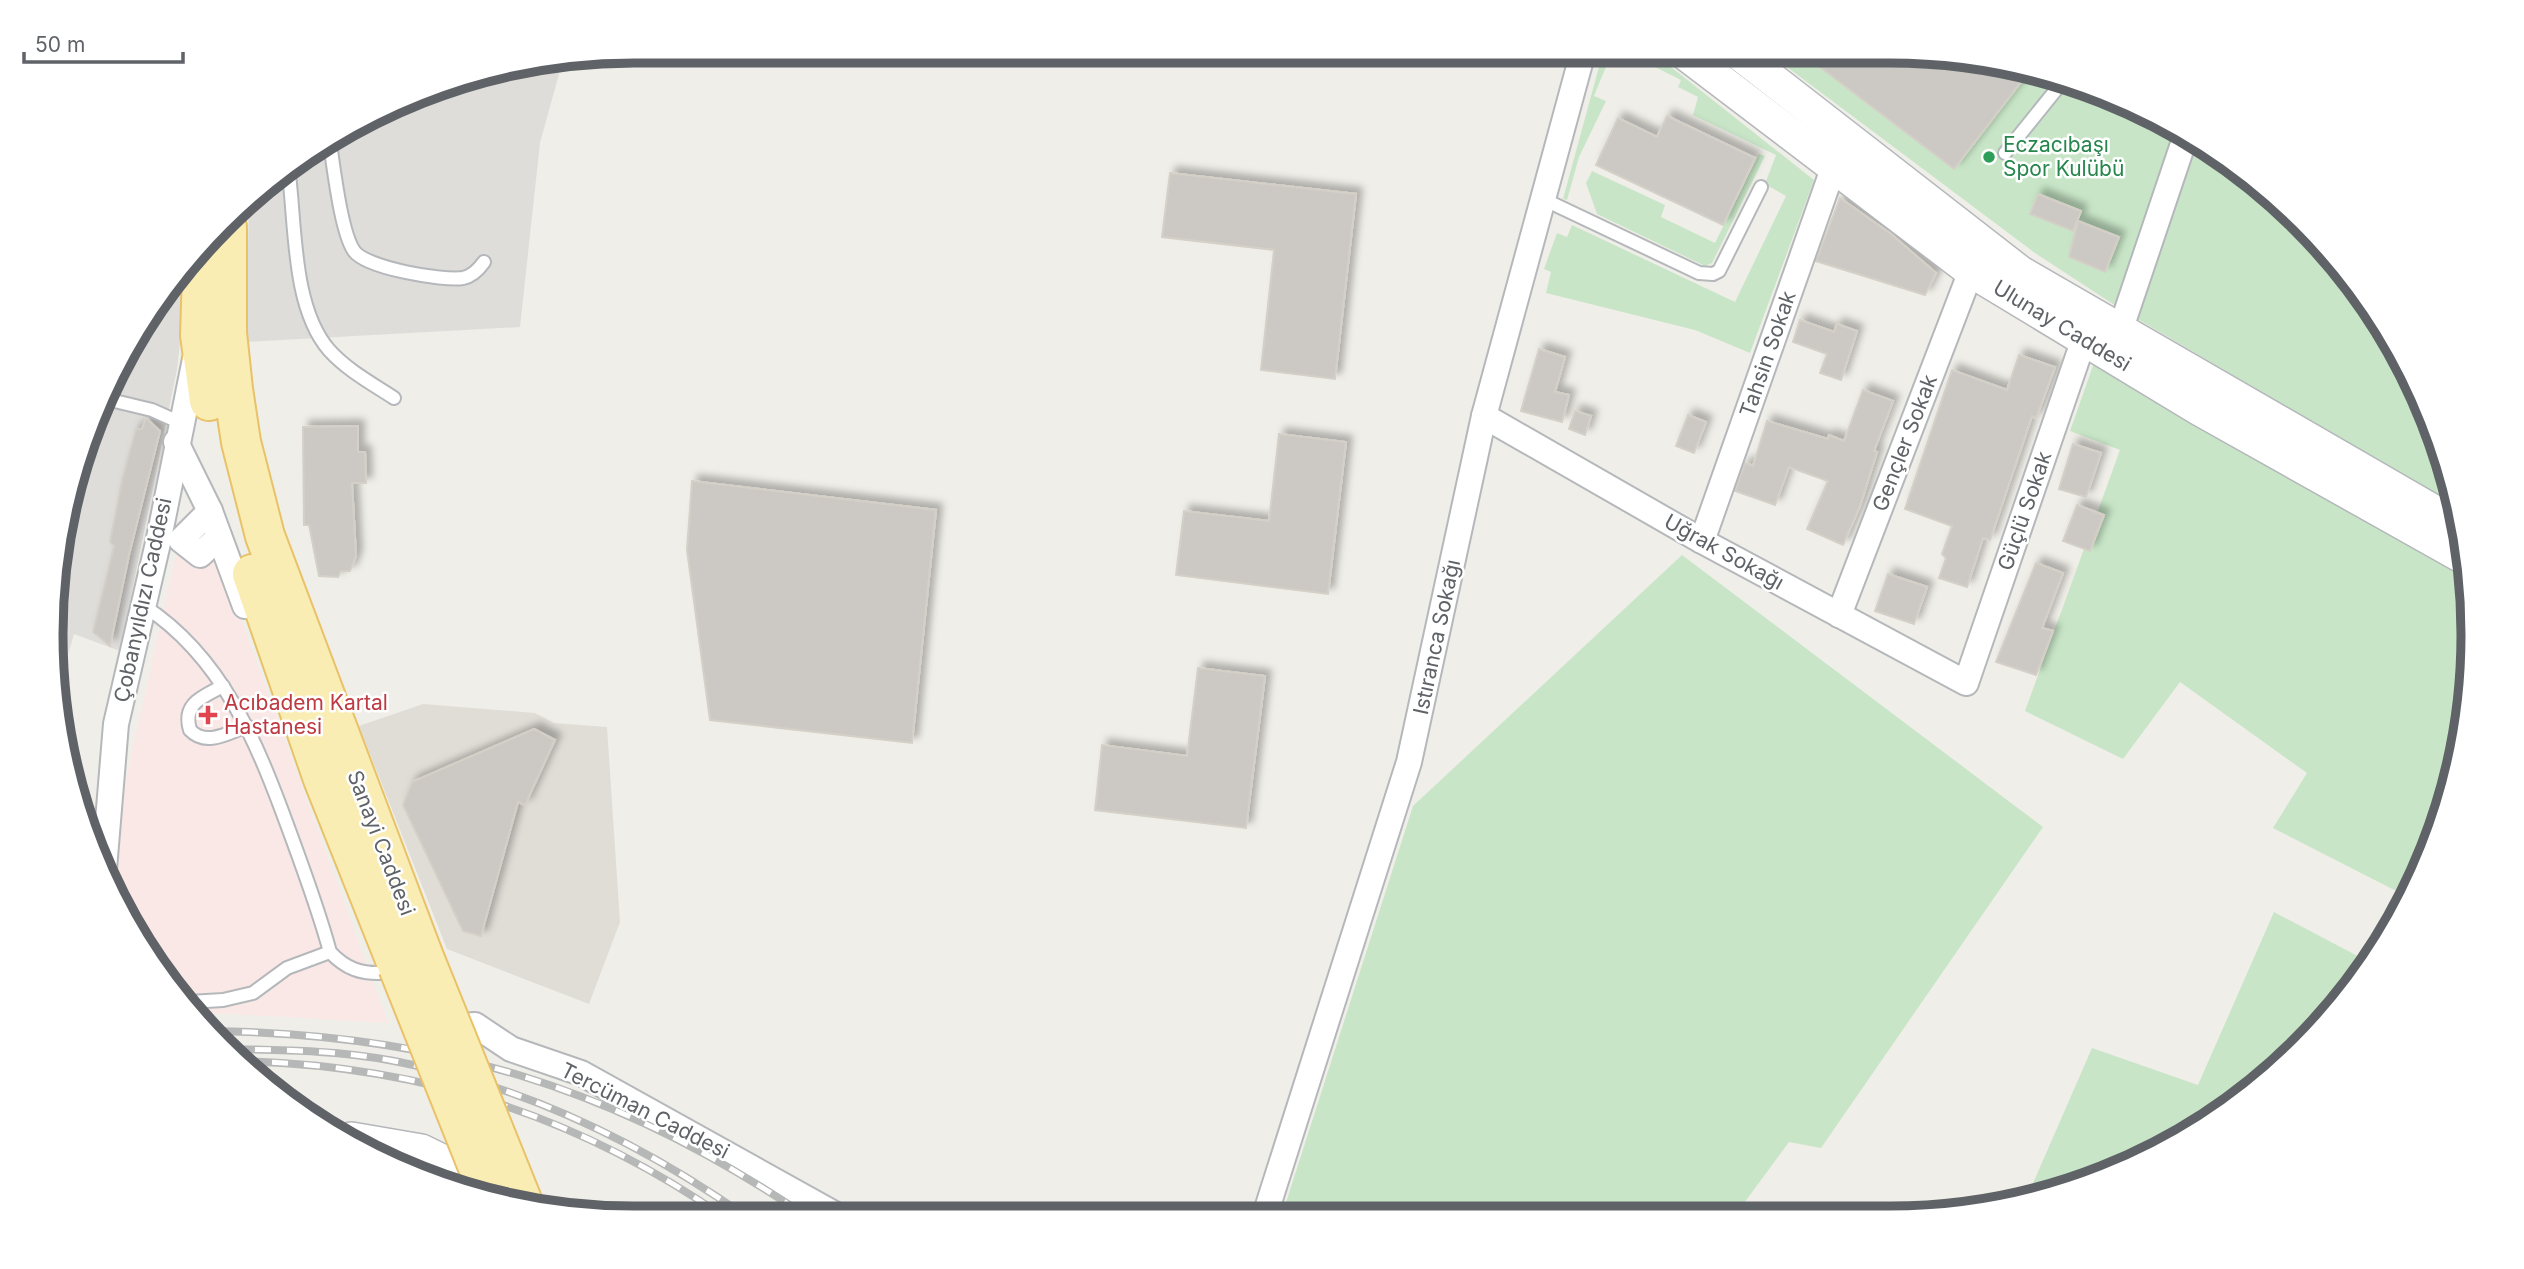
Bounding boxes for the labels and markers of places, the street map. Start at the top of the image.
place label: Eczacıbaşı Spor Kulübü [2003,132,2124,181]
marker: Eczacıbaşı Spor Kulübü [1981,149,1997,165]
place label: Acıbadem Kartal Hastanesi [224,690,388,739]
marker: Acıbadem Kartal Hastanesi [198,705,218,725]

